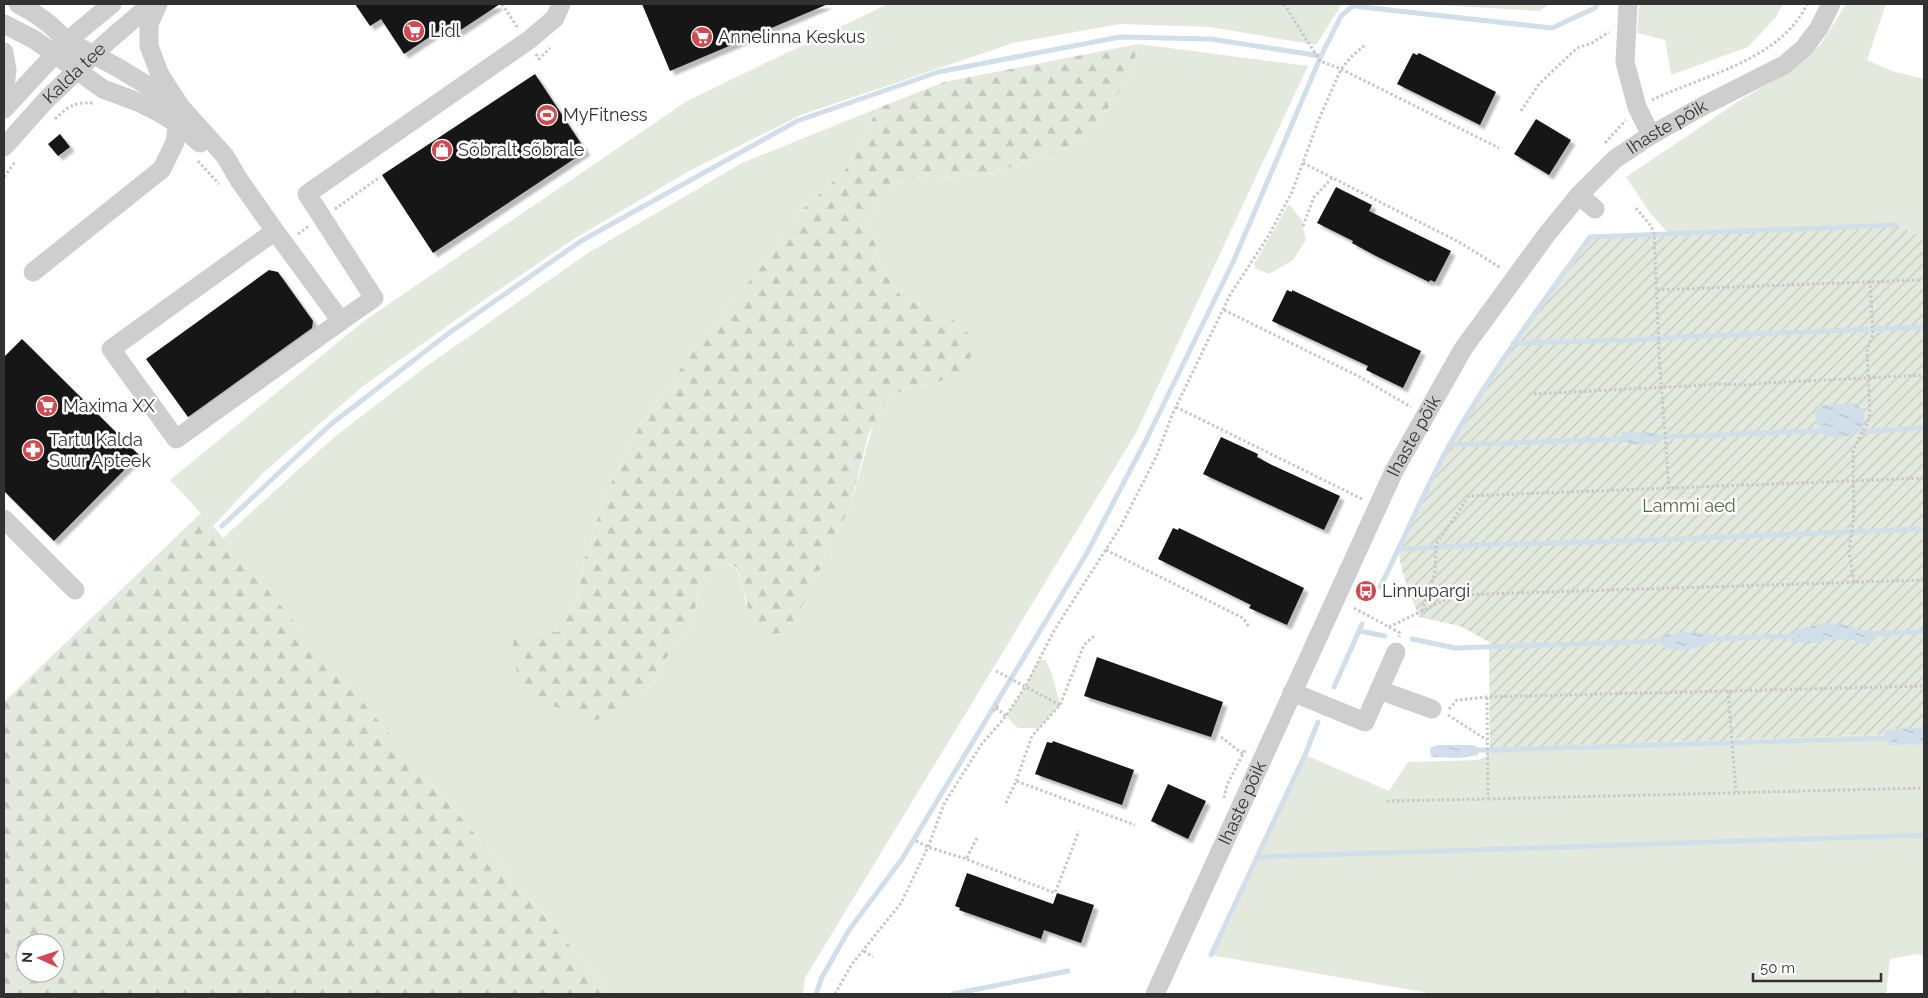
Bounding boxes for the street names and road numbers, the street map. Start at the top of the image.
street label: Kalda tee [38,38,110,108]
street label: Ihaste põik [1622,95,1711,158]
street label: Ihaste põik [1382,391,1445,480]
street label: Ihaste põik [1214,757,1270,848]

